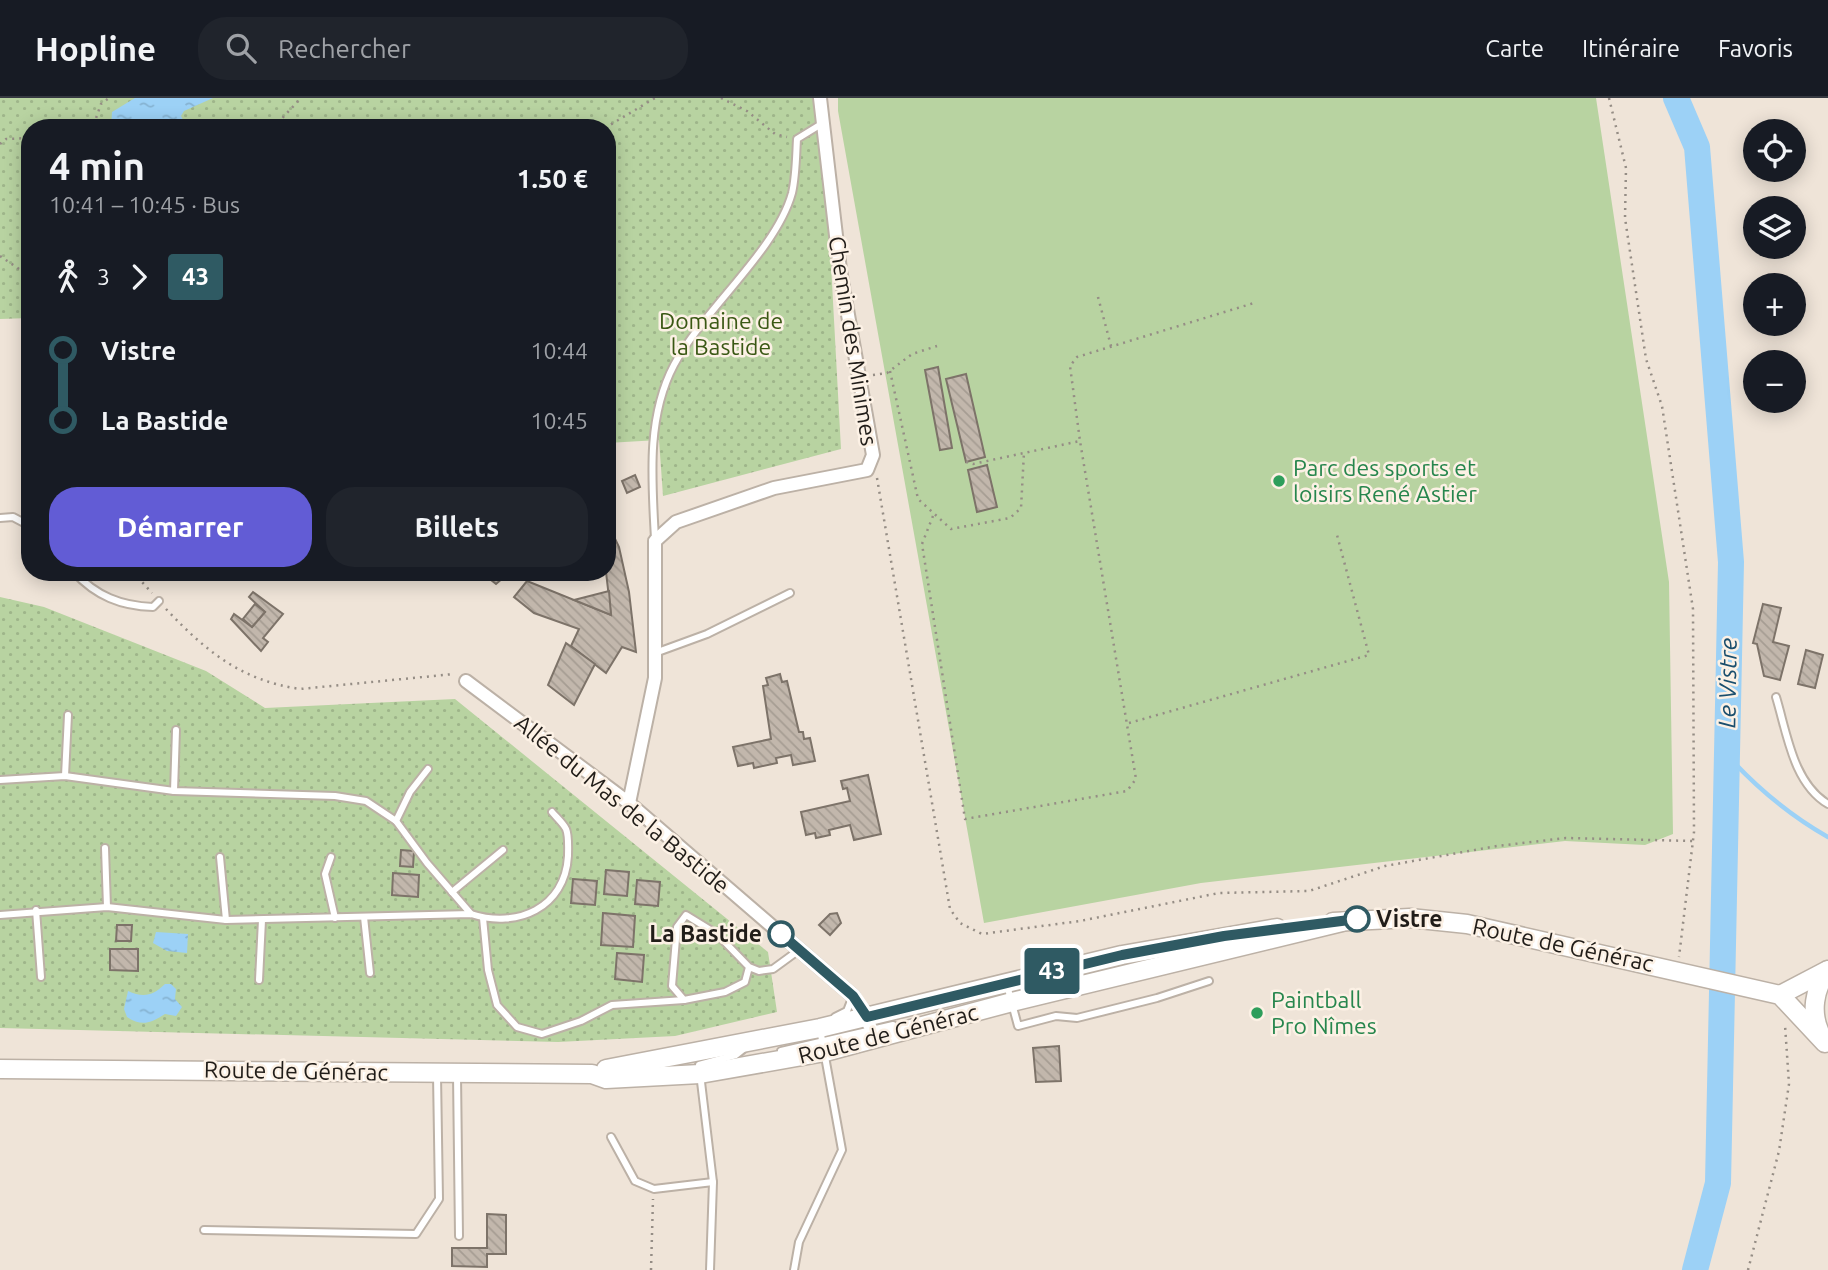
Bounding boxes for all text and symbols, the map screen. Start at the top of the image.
search box [198,17,688,80]
icon: search [222,29,260,67]
text: Hopline [35,30,156,67]
text: Rechercher [278,34,411,63]
text: Carte [1485,35,1544,62]
text: Itinéraire [1582,35,1680,62]
text: Favoris [1718,35,1793,62]
map controls [1743,119,1806,413]
button: locate [1743,119,1806,182]
text: 4 min [49,145,145,187]
text: 1.50 € [517,164,588,193]
text: 10:41 – 10:45 · Bus [49,192,240,217]
button: layers [1743,196,1806,259]
street label: Chemin des Minimes [825,234,882,448]
icon: walk [49,258,87,296]
icon: forward [120,258,158,296]
text: 43 [182,263,209,290]
text: 3 [97,264,110,289]
button: + [1743,273,1806,336]
park label: Domaine de la Bastide [659,308,783,359]
text: Vistre [101,336,176,365]
text: 10:44 [530,338,588,363]
button: − [1743,350,1806,413]
text: La Bastide [101,406,228,435]
text: 10:45 [530,408,588,433]
place label: Parc des sports et loisirs René Astier [1293,455,1477,506]
marker: Parc des sports et loisirs René Astier [1271,473,1287,489]
button: Démarrer [49,487,312,567]
button: Billets [326,487,588,567]
water label: Le Vistre [1713,638,1742,728]
street label: Allée du Mas de la Bastide [510,709,734,898]
marker: Vistre [1344,906,1370,932]
place label: Vistre [1376,906,1443,931]
street label: Route de Générac [1470,913,1656,976]
place label: La Bastide [649,921,762,946]
marker: La Bastide [768,921,794,947]
line badge: 43 [1020,948,1084,994]
text: 43 [1038,957,1066,984]
place label: Paintball Pro Nîmes [1271,987,1377,1038]
street label: Route de Générac [795,999,981,1068]
marker: Paintball Pro Nîmes [1249,1005,1265,1021]
street label: Route de Générac [204,1056,389,1085]

